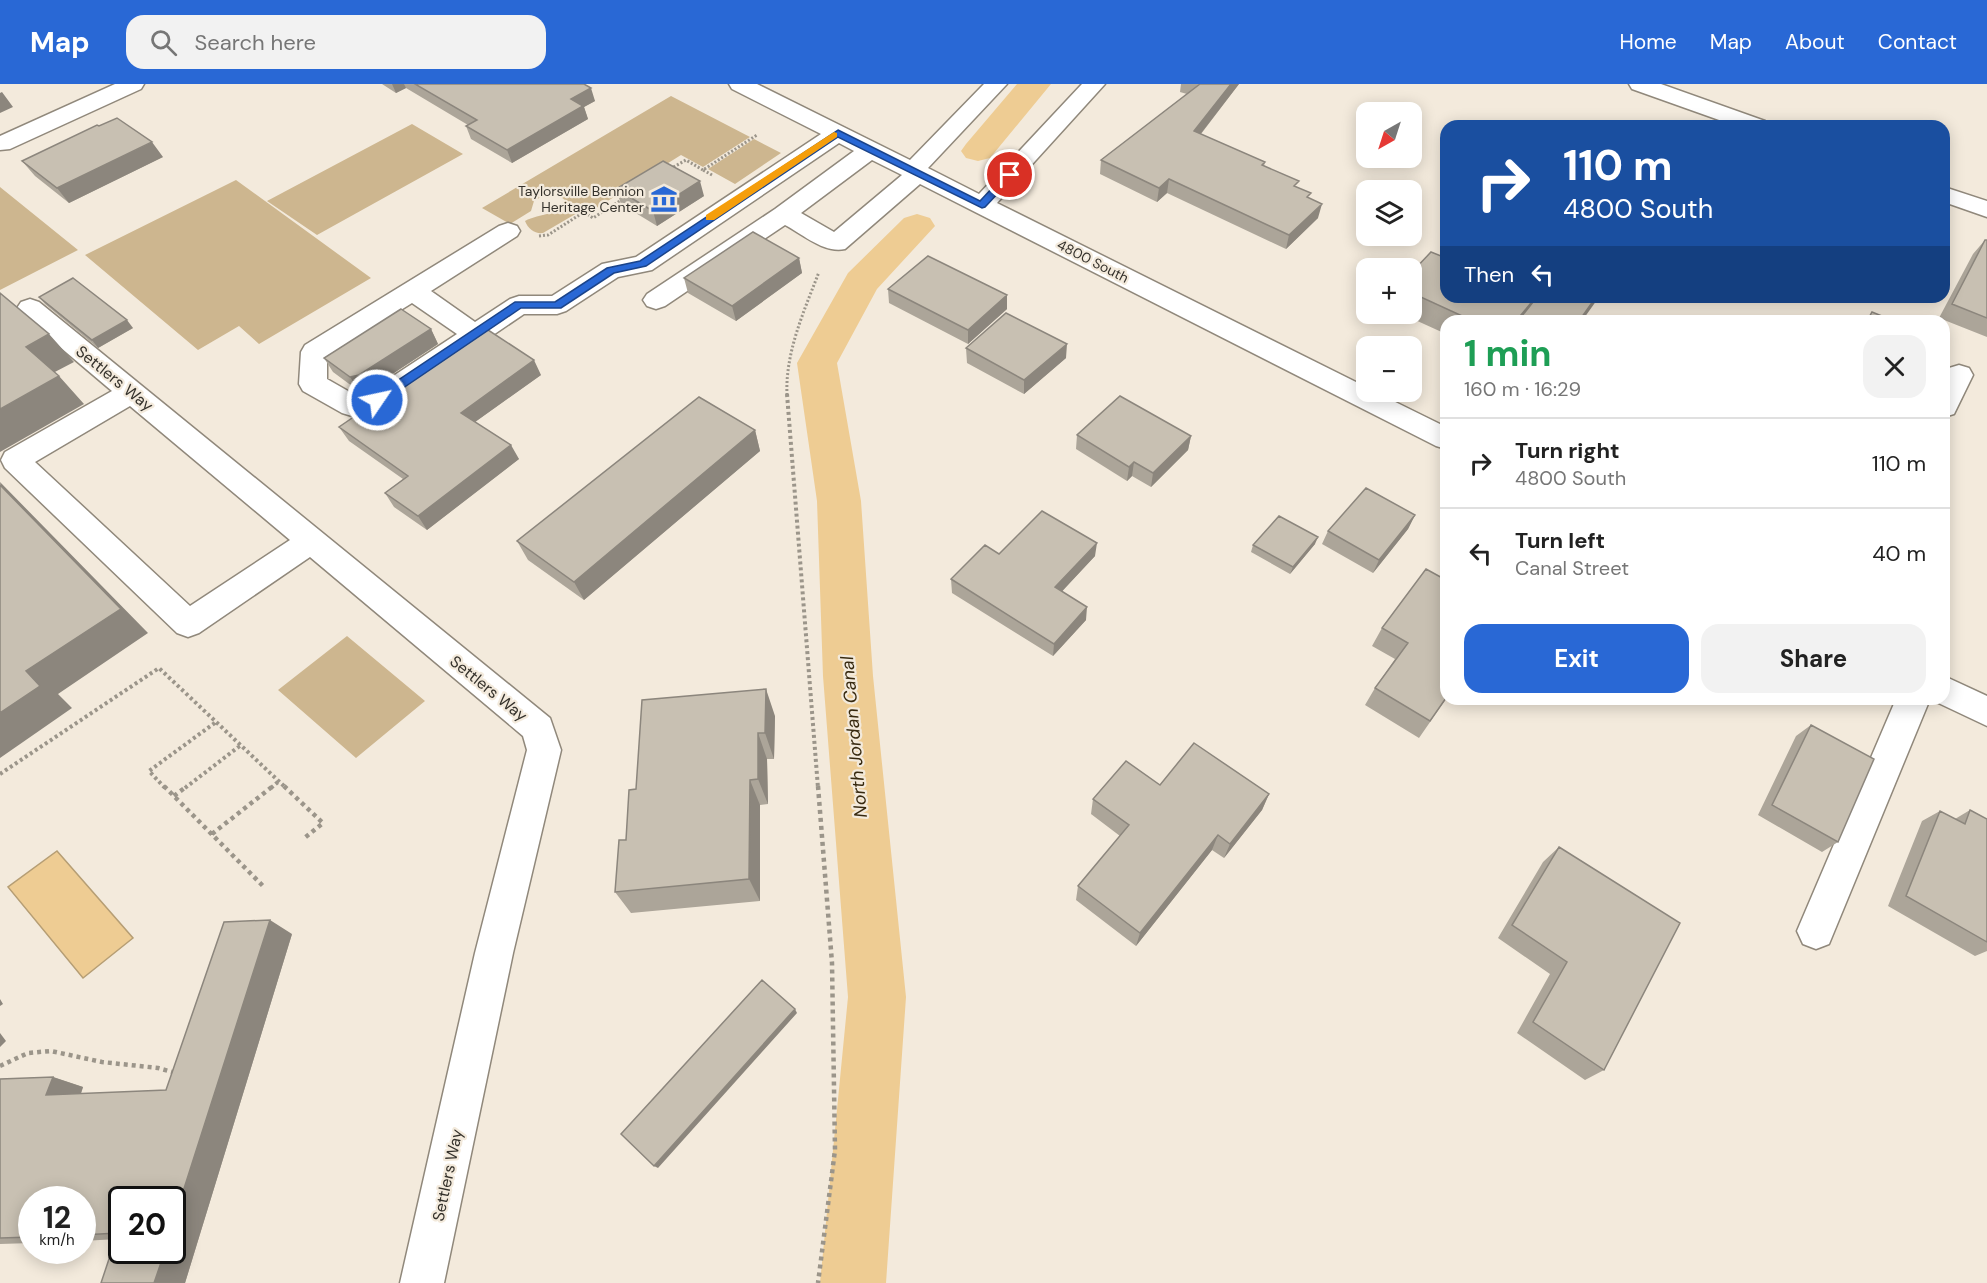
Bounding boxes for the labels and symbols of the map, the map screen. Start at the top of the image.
north arrow [1356,102,1422,168]
pin [984,149,1035,200]
place label: Taylorsville Bennion Heritage Center [518,182,644,216]
museum icon: Taylorsville Bennion Heritage Center [649,184,679,214]
street label: 4800 South [1054,235,1132,287]
street label: Settlers Way [72,341,158,416]
position arrow [345,368,409,432]
street label: Settlers Way [446,651,532,726]
water label: North Jordan Canal [835,654,873,819]
street label: Settlers Way [427,1127,468,1223]
speed limit sign: 20 [108,1186,186,1264]

